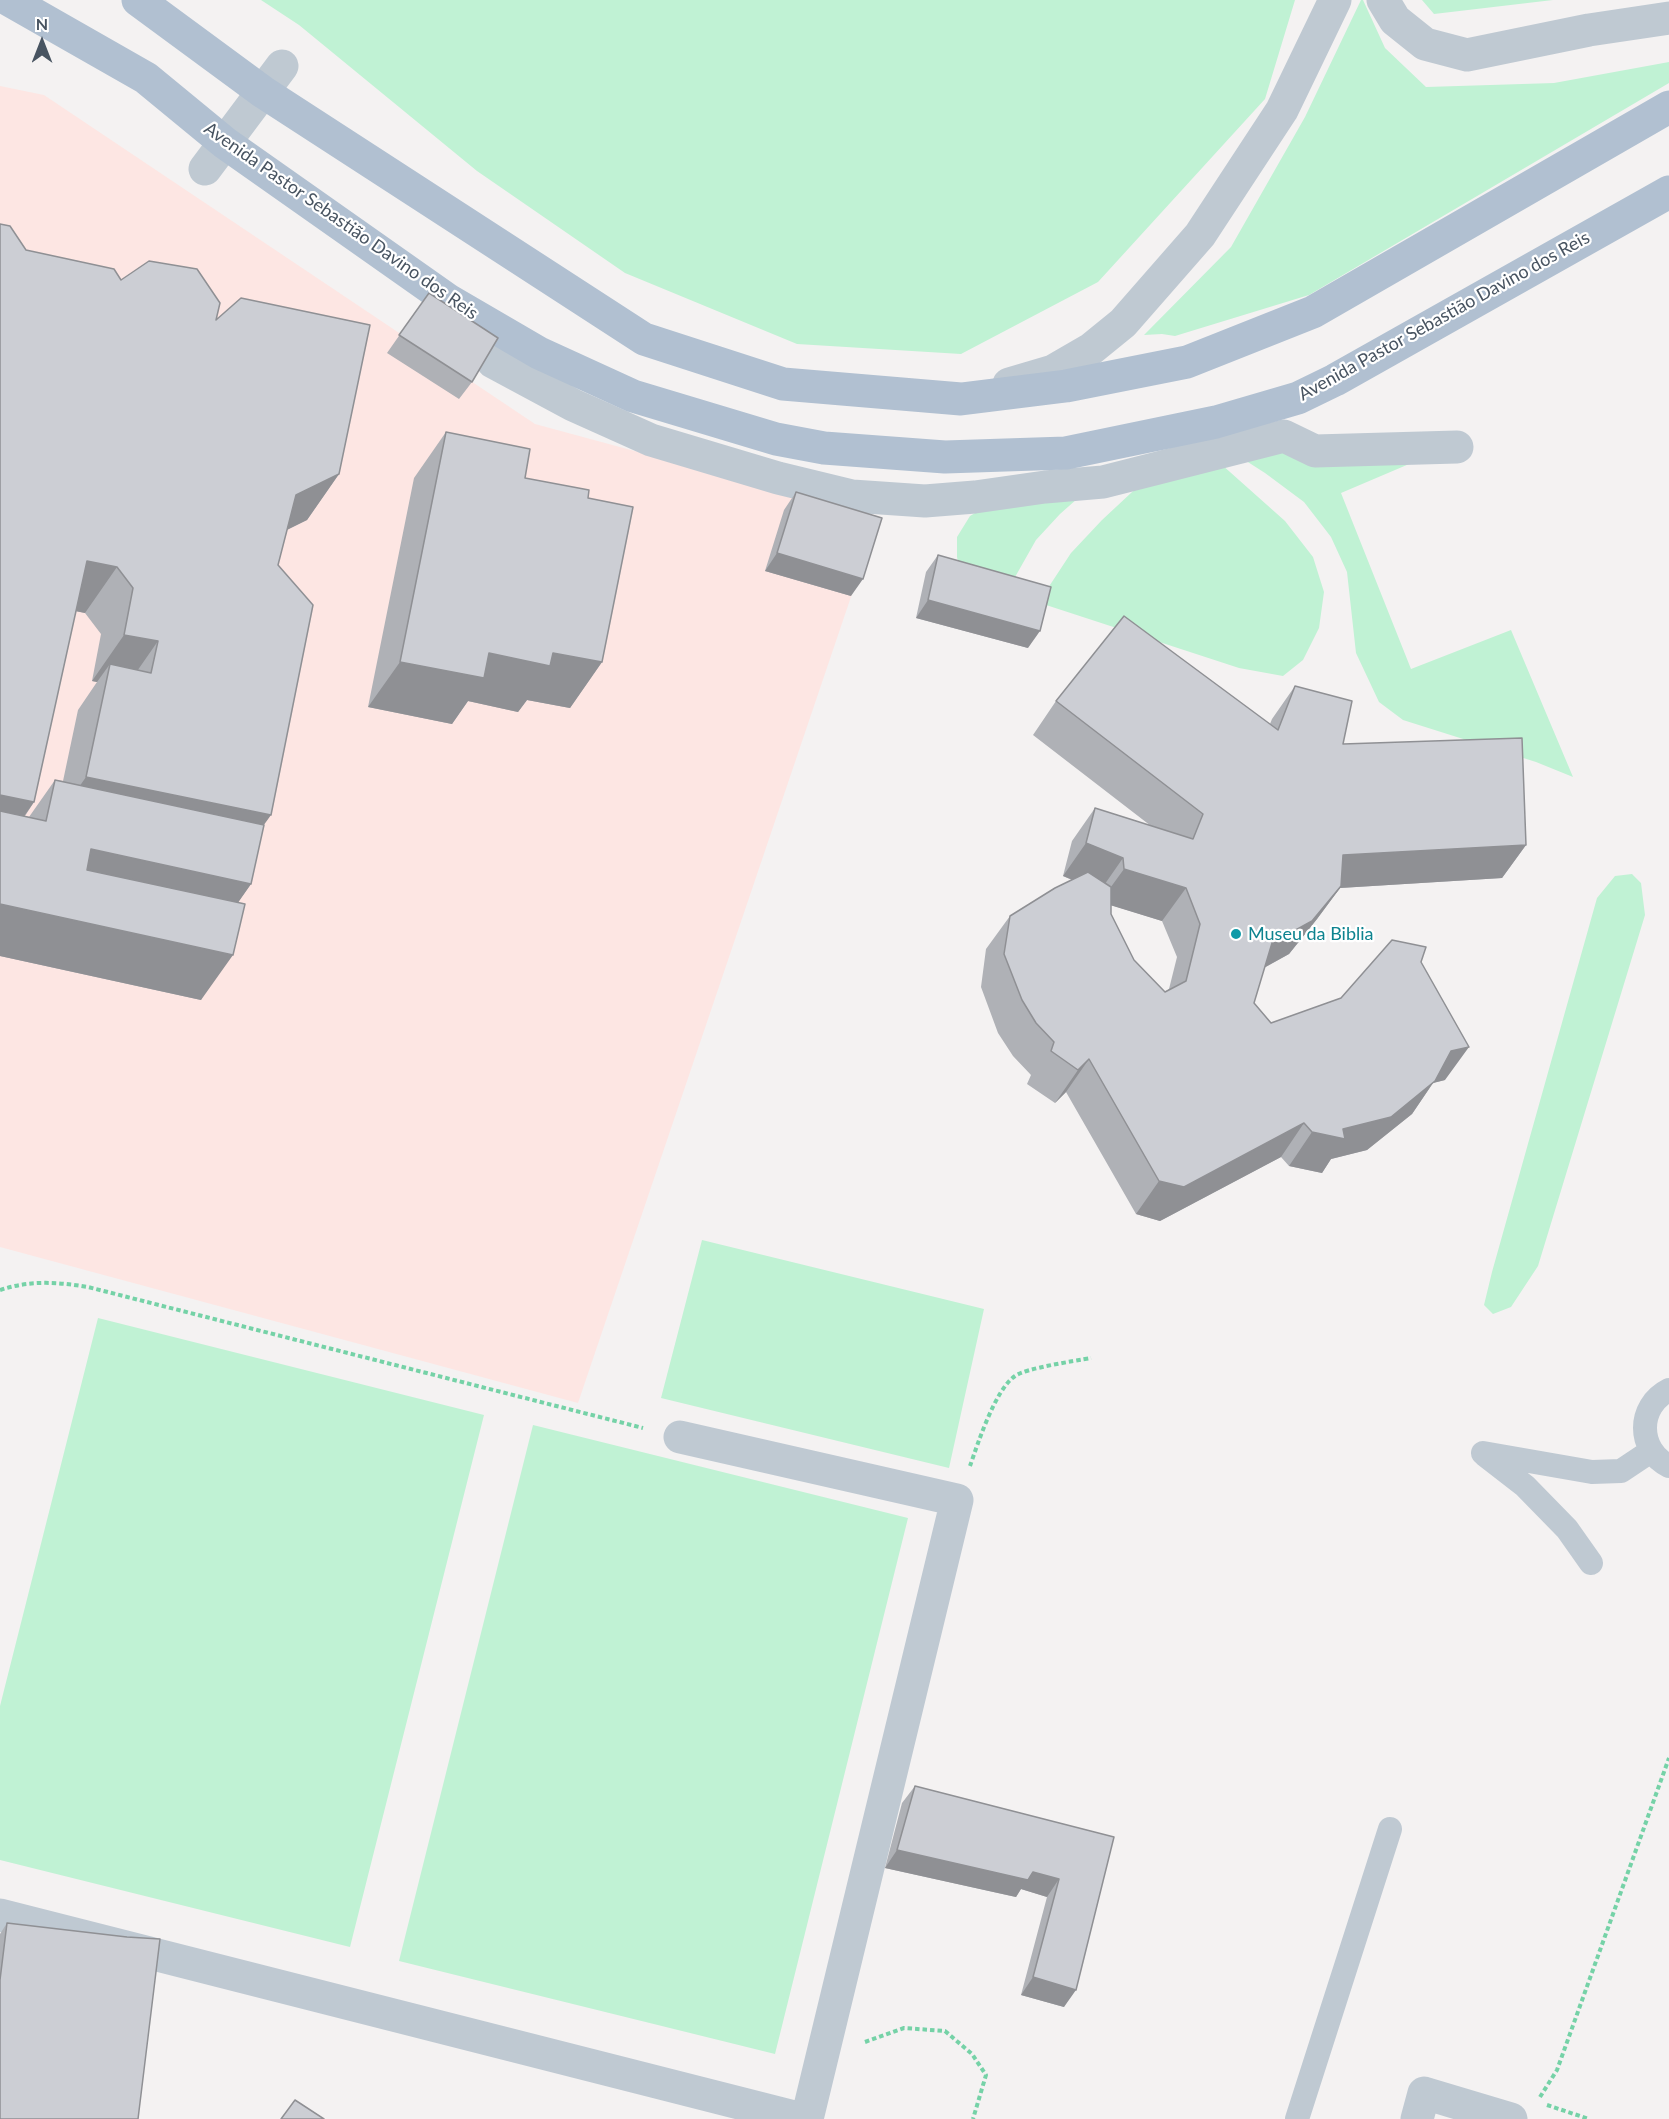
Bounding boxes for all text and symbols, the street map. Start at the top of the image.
north arrow [12,12,72,72]
text: N [36,14,48,33]
street label: Avenida Pastor Sebastião Davino dos Reis [200,118,482,324]
street label: Avenida Pastor Sebastião Davino dos Reis [1295,227,1593,405]
place label: Museu da Biblia [1248,923,1374,945]
marker: Museu da Biblia [1229,927,1243,941]

